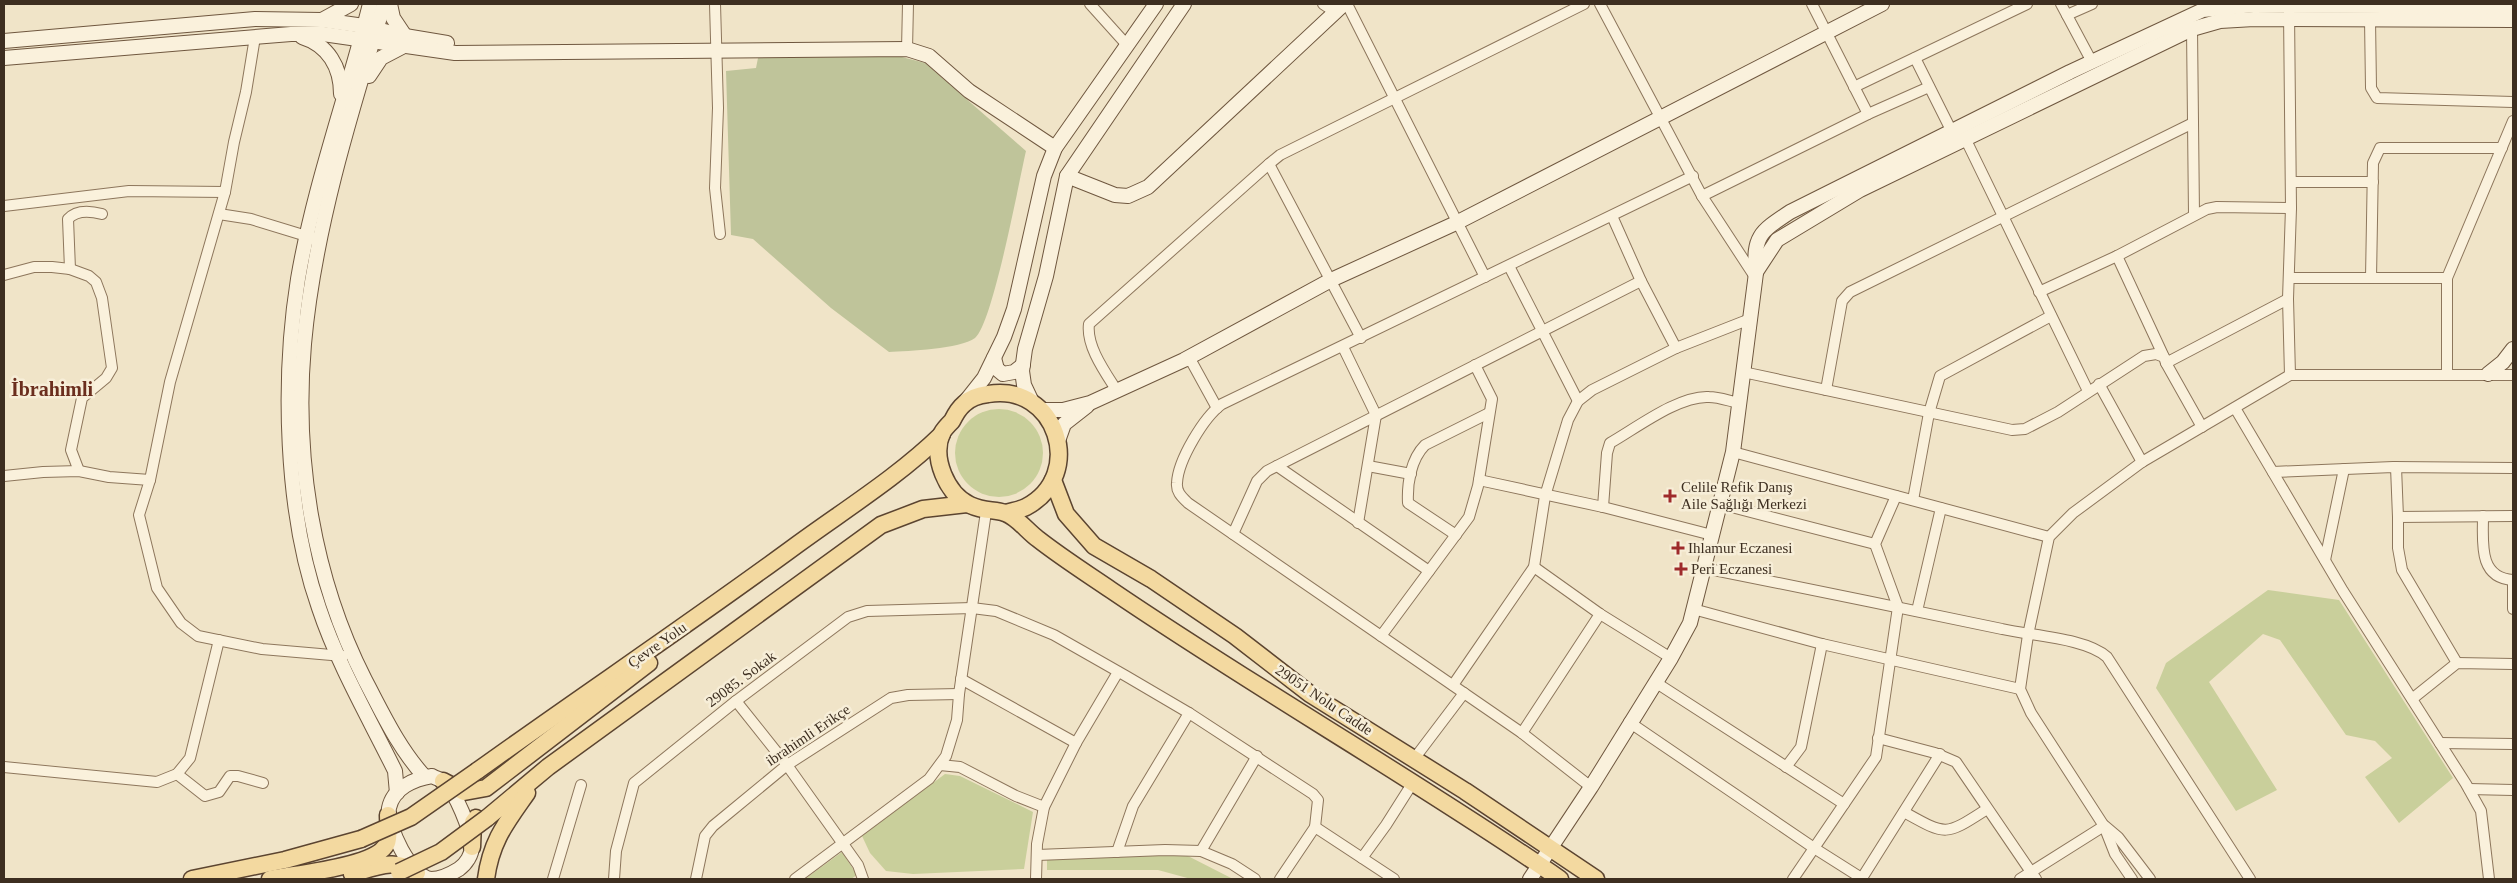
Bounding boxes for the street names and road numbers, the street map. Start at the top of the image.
street label: Çevre Yolu [625,619,690,671]
street label: 29085. Sokak [703,647,779,710]
street label: 29051 Nolu Cadde [1273,662,1376,739]
street label: ibrahimli Erikçe [763,701,853,769]

